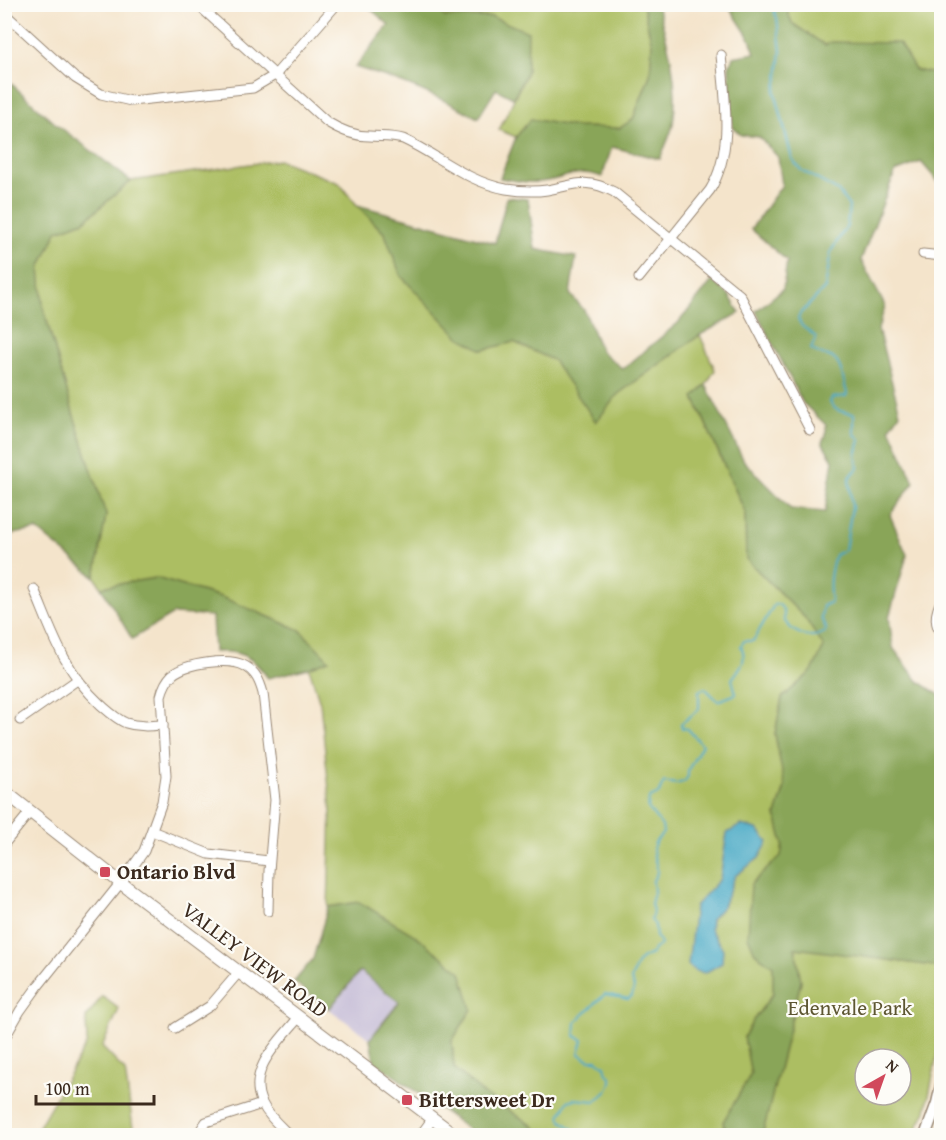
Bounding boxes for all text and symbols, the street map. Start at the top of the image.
place label: Ontario Blvd [117,856,236,887]
marker: Ontario Blvd [98,865,112,879]
street label: VALLEY VIEW ROAD [176,894,335,1025]
park label: Edenvale Park [788,992,913,1023]
north arrow [853,1047,913,1107]
text: N [881,1053,905,1078]
scale bar [36,1068,154,1106]
text: 100 m [45,1075,90,1102]
place label: Bittersweet Dr [419,1084,555,1115]
marker: Bittersweet Dr [400,1093,414,1107]

